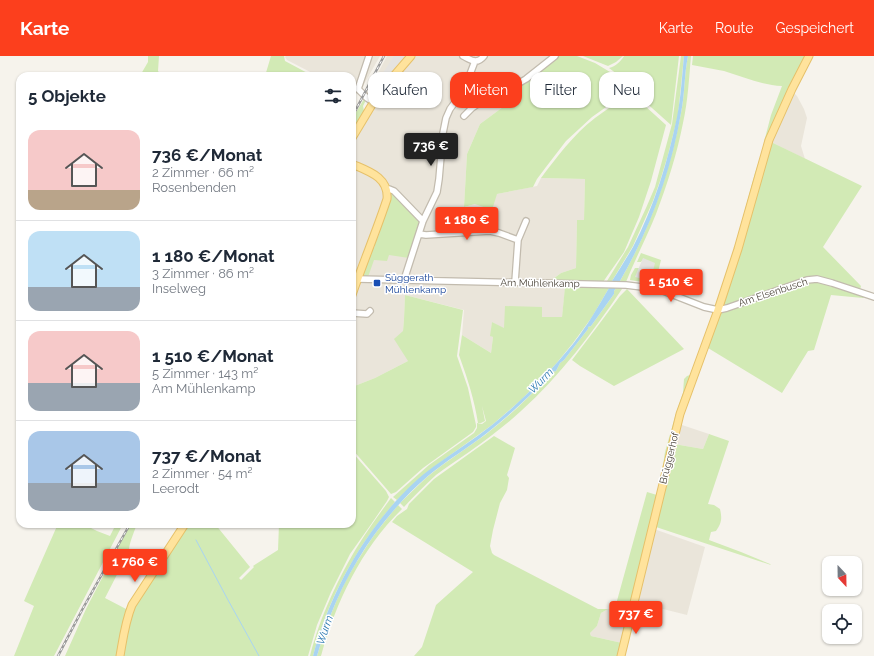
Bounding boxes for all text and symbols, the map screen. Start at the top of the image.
text: Karte [20,17,69,39]
text: Karte [659,20,693,36]
text: Route [715,20,753,36]
text: Gespeichert [775,20,854,36]
chip: Kaufen [368,72,442,108]
chip: Mieten [450,72,522,108]
chip: Filter [530,72,591,108]
chip: Neu [599,72,654,108]
icon: filters [322,85,344,107]
text: 5 Objekte [28,86,106,106]
pin: 736 € [403,133,459,167]
text: 736 € [413,138,449,153]
text: 736 €/Monat [152,145,262,165]
icon: home [60,146,108,194]
text: 2 Zimmer · 66 m² [152,165,254,180]
text: Rosenbenden [152,180,236,195]
pin: 1 180 € [430,207,504,241]
text: 1 180 € [444,212,490,227]
text: 1 180 €/Monat [152,246,274,266]
icon: home [60,247,108,295]
text: 3 Zimmer · 86 m² [152,266,254,281]
pin: 1 510 € [634,269,708,303]
place label: Süggerath Mühlenkamp [385,272,446,295]
text: 1 510 € [649,274,693,289]
street label: Am Elsenbusch [737,276,809,308]
street label: Am Mühlenkamp [500,277,580,289]
marker: Süggerath Mühlenkamp [372,278,382,288]
text: Inselweg [152,281,206,296]
text: 1 510 €/Monat [152,346,274,366]
icon: home [60,347,108,395]
water label: Wurm [526,365,556,396]
text: 5 Zimmer · 143 m² [152,366,258,381]
text: Am Mühlenkamp [152,381,255,396]
street label: Brüggerhof [657,430,681,485]
text: 737 €/Monat [152,446,261,466]
icon: home [60,447,108,495]
text: 2 Zimmer · 54 m² [152,466,252,481]
text: Leerodt [152,481,199,496]
pin: 1 760 € [98,549,172,583]
text: 1 760 € [112,554,158,569]
north arrow [822,556,862,596]
map controls [822,556,862,644]
pin: 737 € [608,601,664,635]
button: locate [822,604,862,644]
text: 737 € [618,606,654,621]
water label: Wurm [314,613,336,646]

